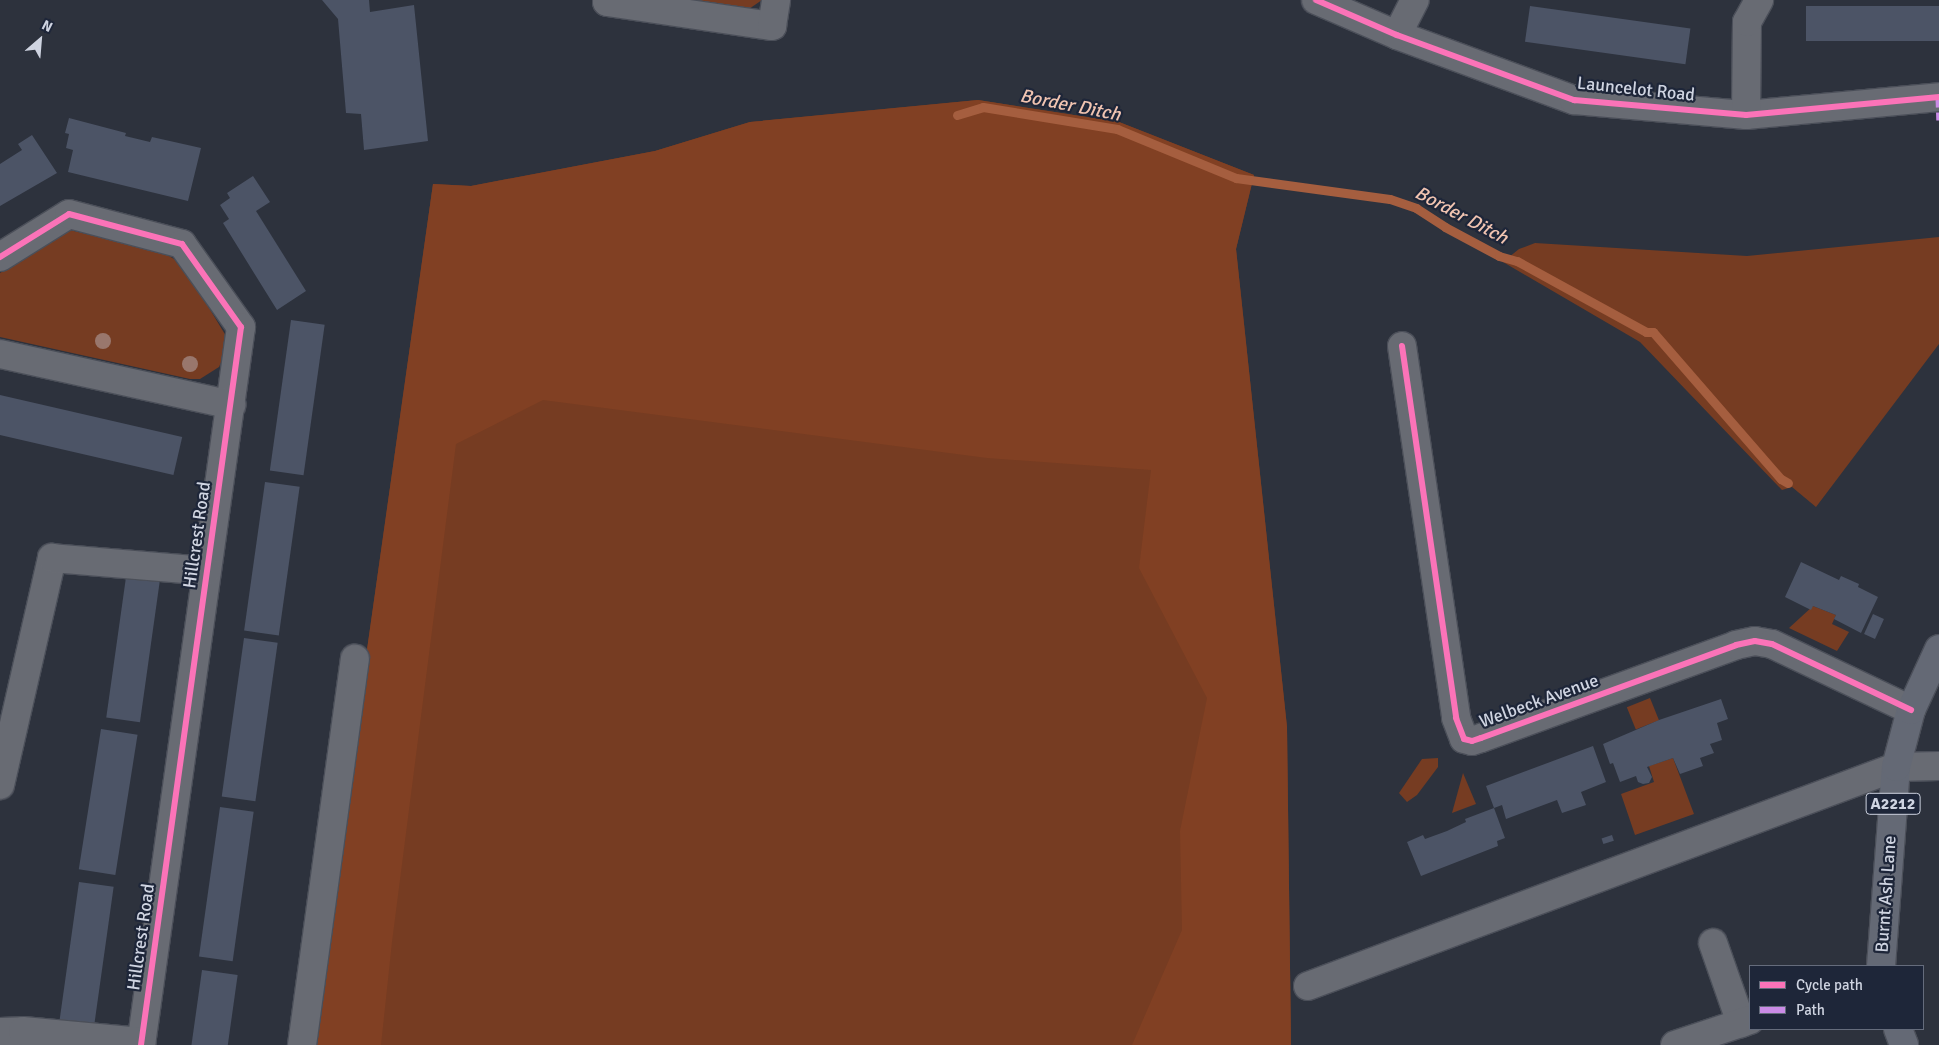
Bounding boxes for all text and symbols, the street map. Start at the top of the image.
north arrow [15,15,65,65]
text: N [39,16,55,36]
street label: Launcelot Road [1576,72,1696,106]
water label: Border Ditch [1018,85,1122,127]
water label: Border Ditch [1411,182,1511,250]
street label: Hillcrest Road [179,480,215,590]
street label: Welbeck Avenue [1476,669,1602,733]
road number: A2212 [1866,791,1920,818]
street label: Burnt Ash Lane [1871,835,1901,953]
street label: Hillcrest Road [123,882,159,992]
legend [1749,965,1924,1030]
text: Cycle path [1796,976,1863,994]
text: Path [1796,1001,1825,1019]

